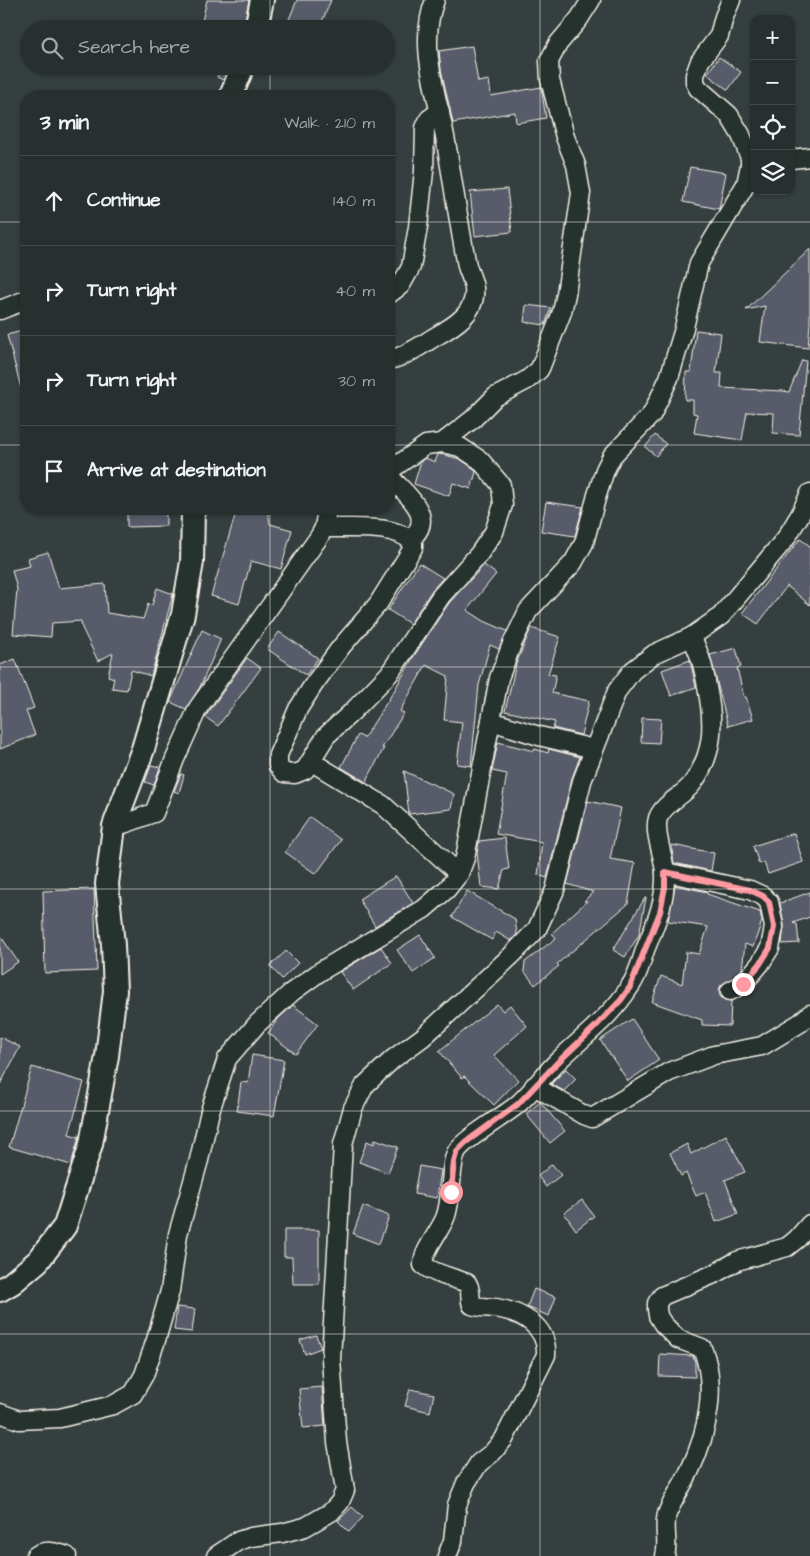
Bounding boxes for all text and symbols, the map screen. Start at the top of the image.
map controls [750,15,795,195]
button: + [750,15,795,60]
search box [20,20,395,75]
icon: search [38,34,66,62]
text: Search here [78,34,190,61]
button: − [750,60,795,105]
button: locate [750,105,795,150]
text: 3 min [40,108,89,137]
text: Walk · 210 m [284,112,375,134]
button: layers [750,150,795,195]
icon: ahead [40,187,68,215]
text: Continue [87,187,161,214]
text: 140 m [333,190,375,212]
icon: right [40,277,68,305]
text: Turn right [87,277,176,304]
text: 40 m [335,280,375,302]
icon: right [40,367,68,395]
text: Turn right [87,367,176,394]
text: 30 m [338,370,375,392]
icon: arrive [40,457,68,485]
text: Arrive at destination [87,457,266,484]
route end [732,973,755,996]
route start [440,1181,463,1204]

